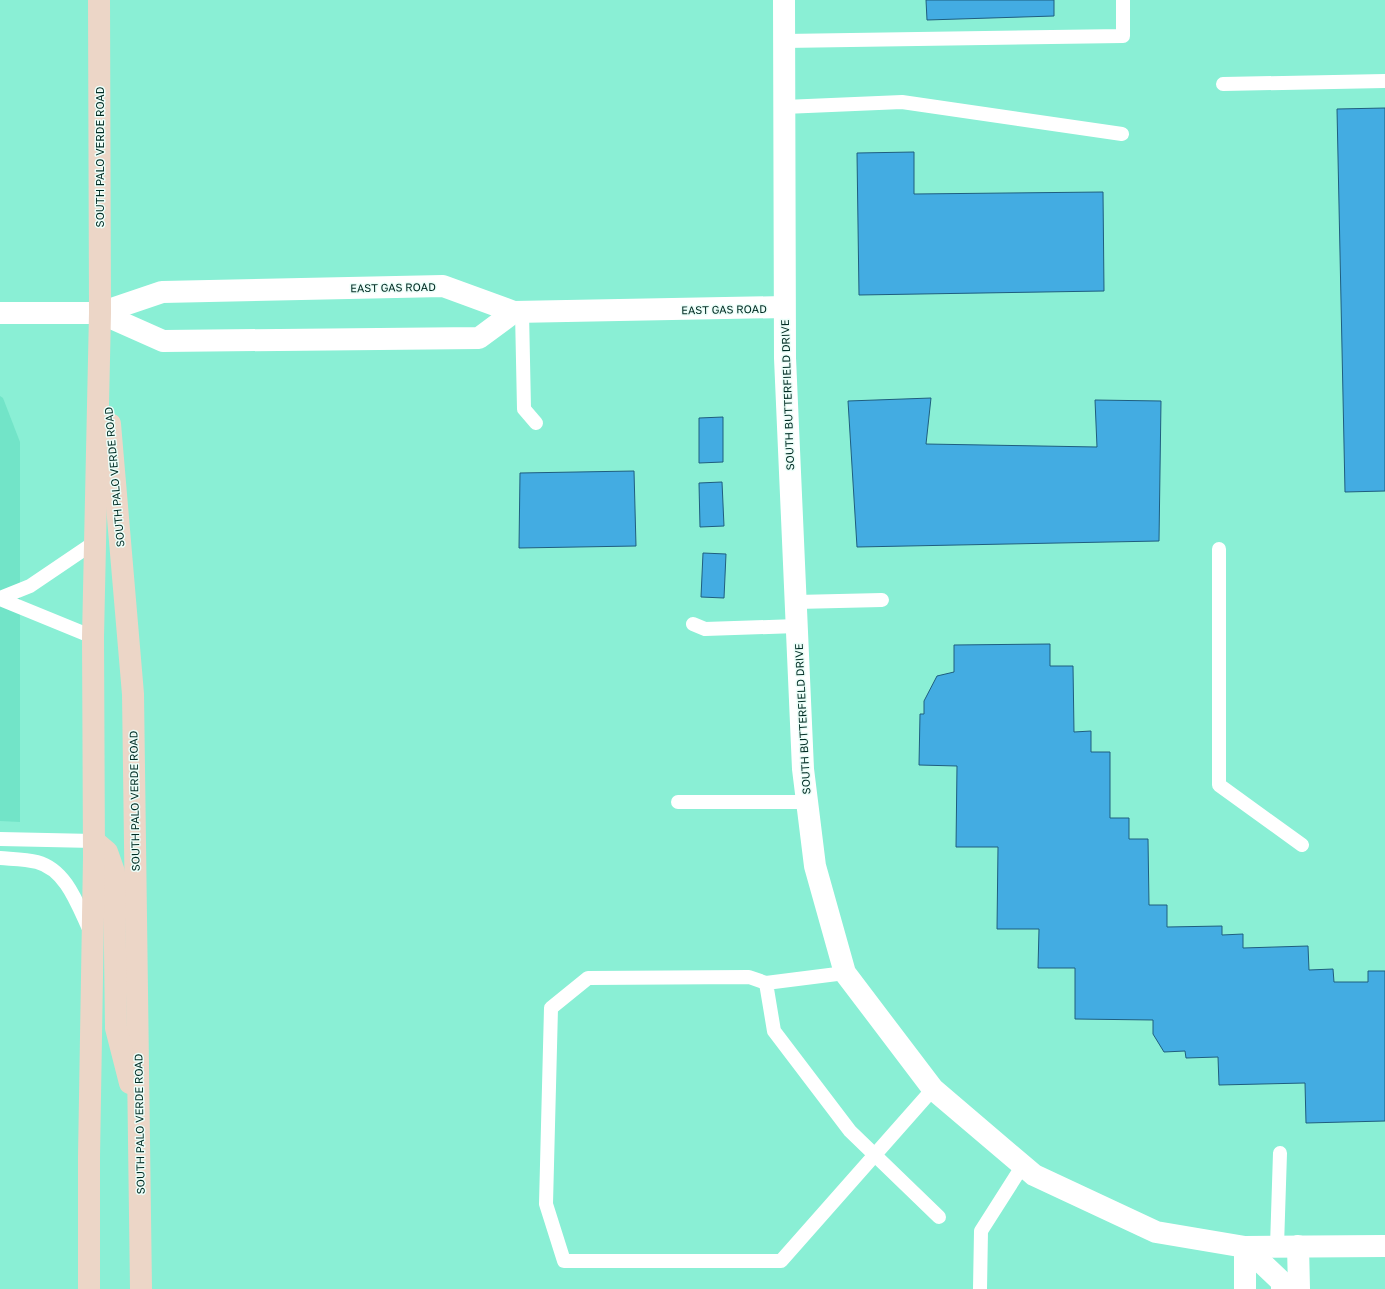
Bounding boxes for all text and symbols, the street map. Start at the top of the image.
street label: SOUTH PALO VERDE ROAD [93,86,106,227]
street label: EAST GAS ROAD [350,280,436,294]
street label: EAST GAS ROAD [681,302,767,316]
street label: SOUTH BUTTERFIELD DRIVE [778,319,796,471]
street label: SOUTH PALO VERDE ROAD [101,406,127,548]
street label: SOUTH BUTTERFIELD DRIVE [792,643,812,795]
street label: SOUTH PALO VERDE ROAD [126,730,142,871]
street label: SOUTH PALO VERDE ROAD [131,1053,147,1194]

